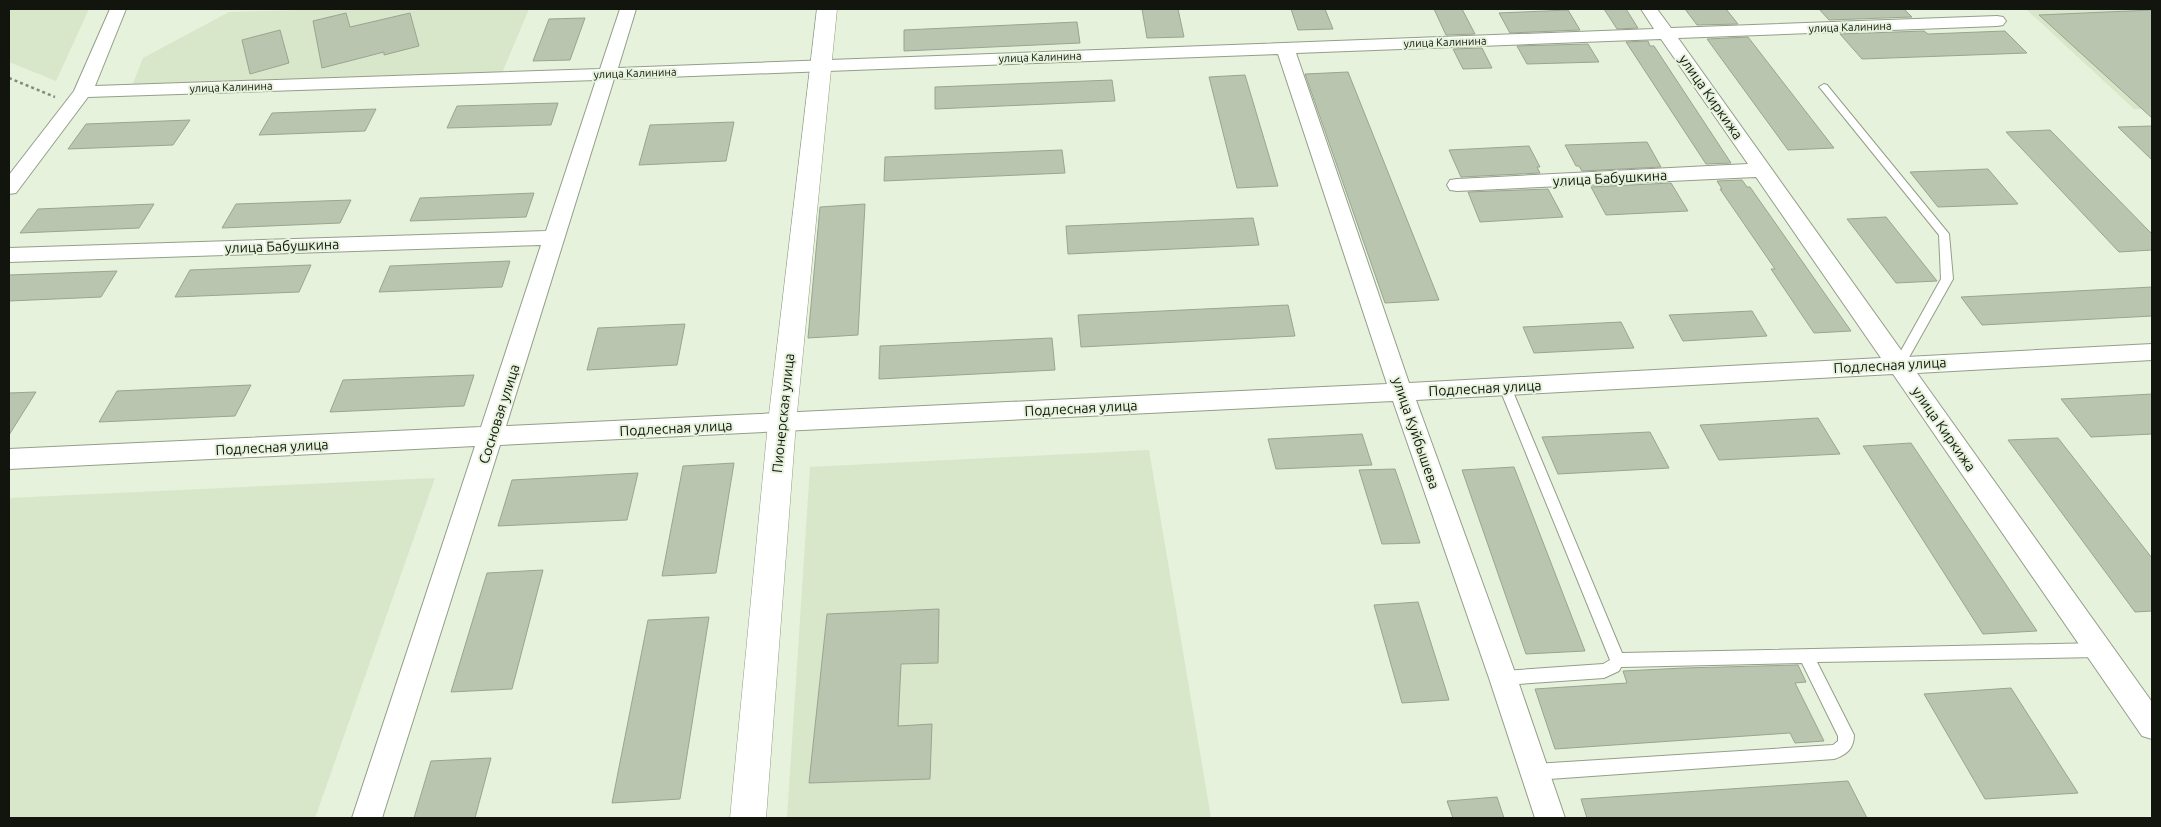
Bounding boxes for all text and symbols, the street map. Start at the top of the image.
street label: улица Калинина [1808,20,1892,34]
street label: улица Калинина [1403,35,1487,49]
street label: улица Калинина [998,50,1082,64]
street label: улица Киркижа [1676,52,1746,142]
street label: улица Калинина [593,66,677,80]
street label: улица Калинина [189,80,273,94]
street label: улица Бабушкина [1552,167,1668,189]
street label: улица Бабушкина [224,236,340,256]
street label: Пионерская улица [769,352,797,474]
street label: Подлесная улица [1833,354,1947,376]
street label: Сосновая улица [475,362,523,466]
street label: улица Куйбышева [1389,375,1443,491]
street label: Подлесная улица [1428,377,1542,399]
street label: улица Киркижа [1909,384,1979,474]
street label: Подлесная улица [1024,397,1138,419]
street label: Подлесная улица [619,417,733,439]
street label: Подлесная улица [215,436,329,458]

